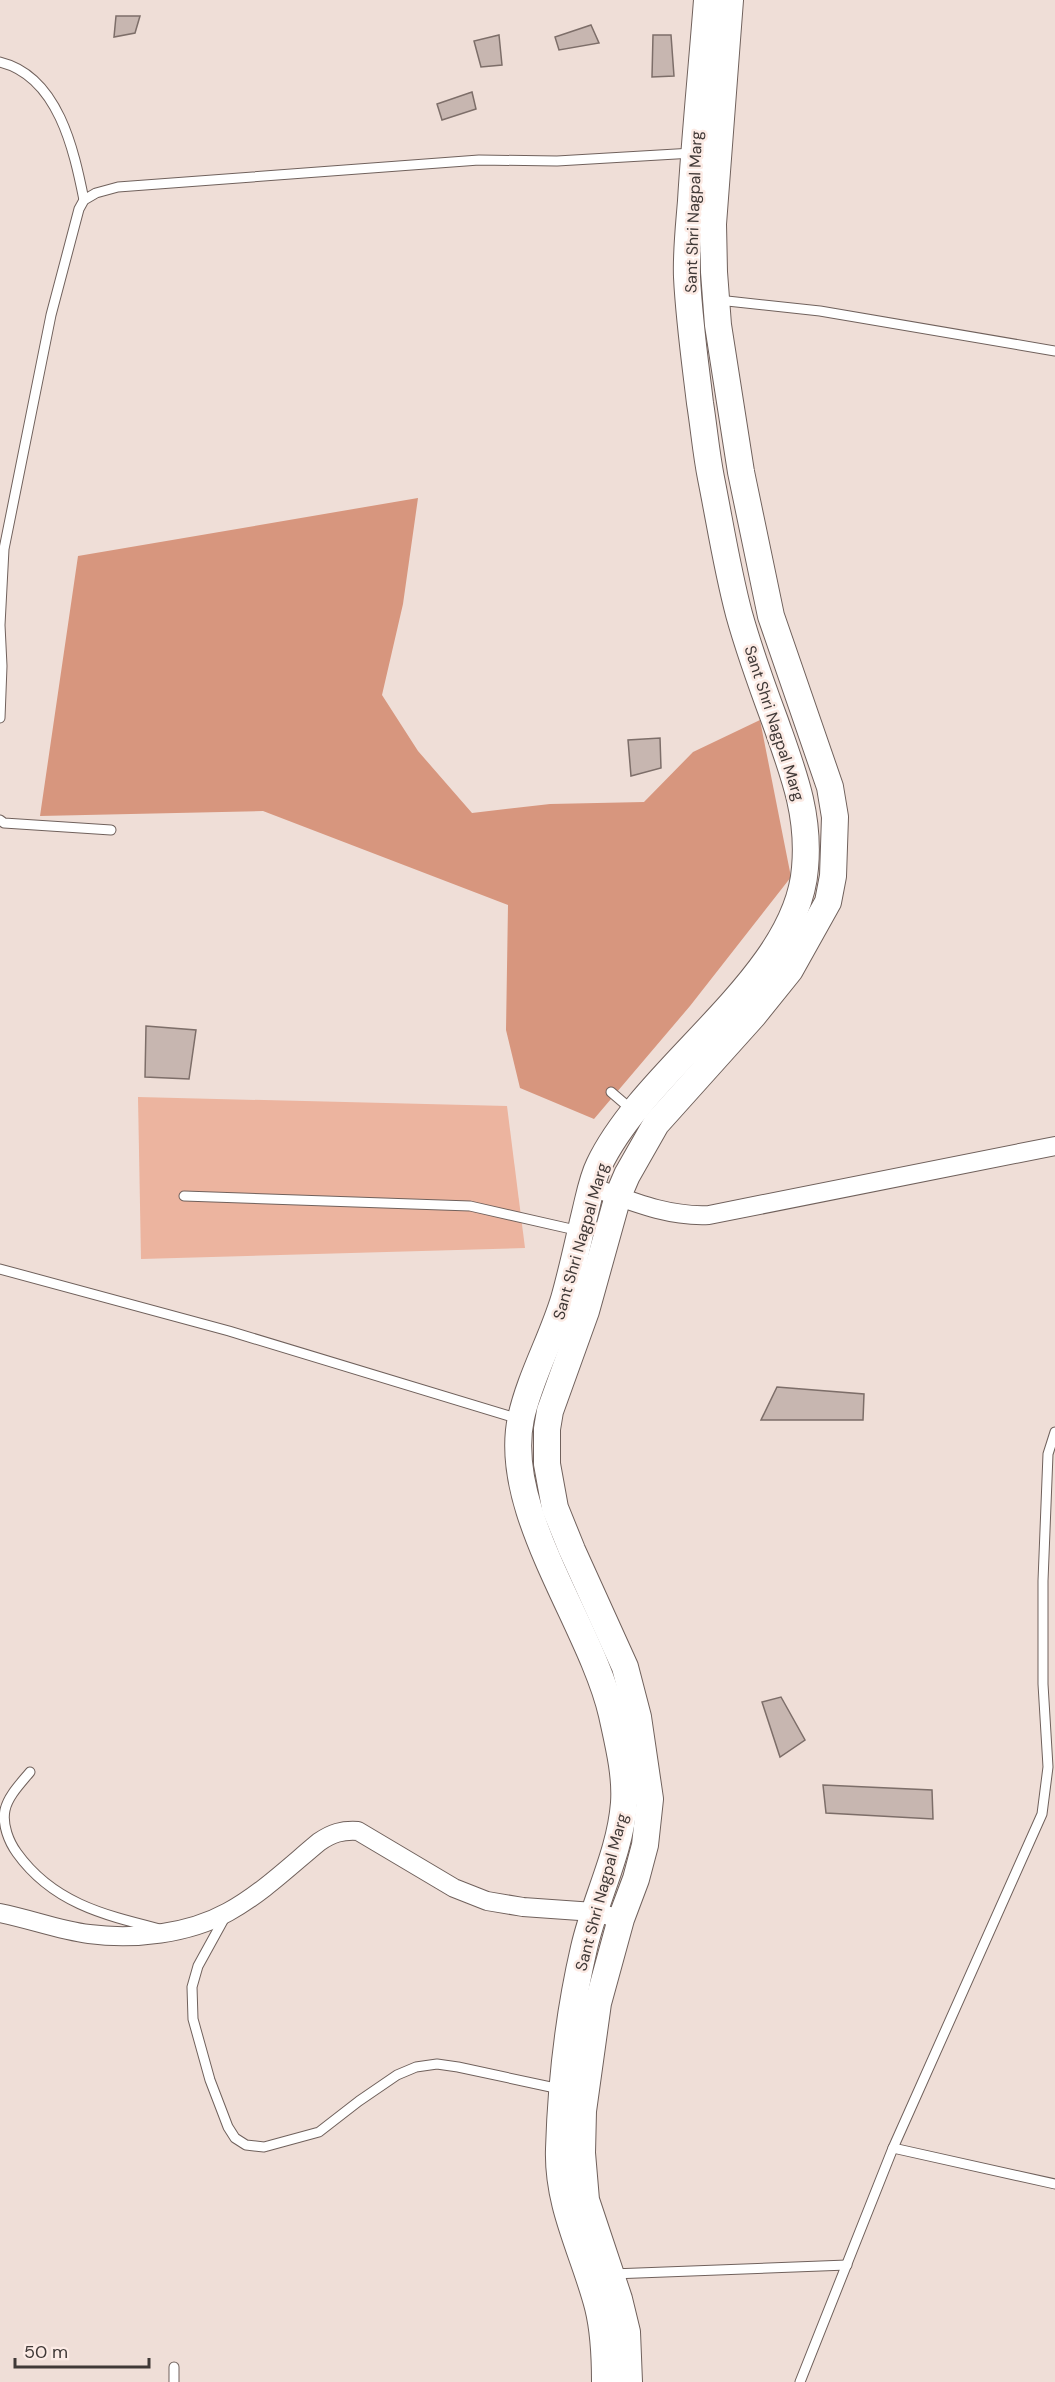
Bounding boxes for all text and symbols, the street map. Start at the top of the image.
street label: Sant Shri Nagpal Marg [680,131,707,293]
street label: Sant Shri Nagpal Marg [739,643,810,804]
street label: Sant Shri Nagpal Marg [548,1160,613,1322]
street label: Sant Shri Nagpal Marg [570,1811,633,1973]
scale bar [15,2331,148,2369]
text: 50 m [24,2340,68,2364]

